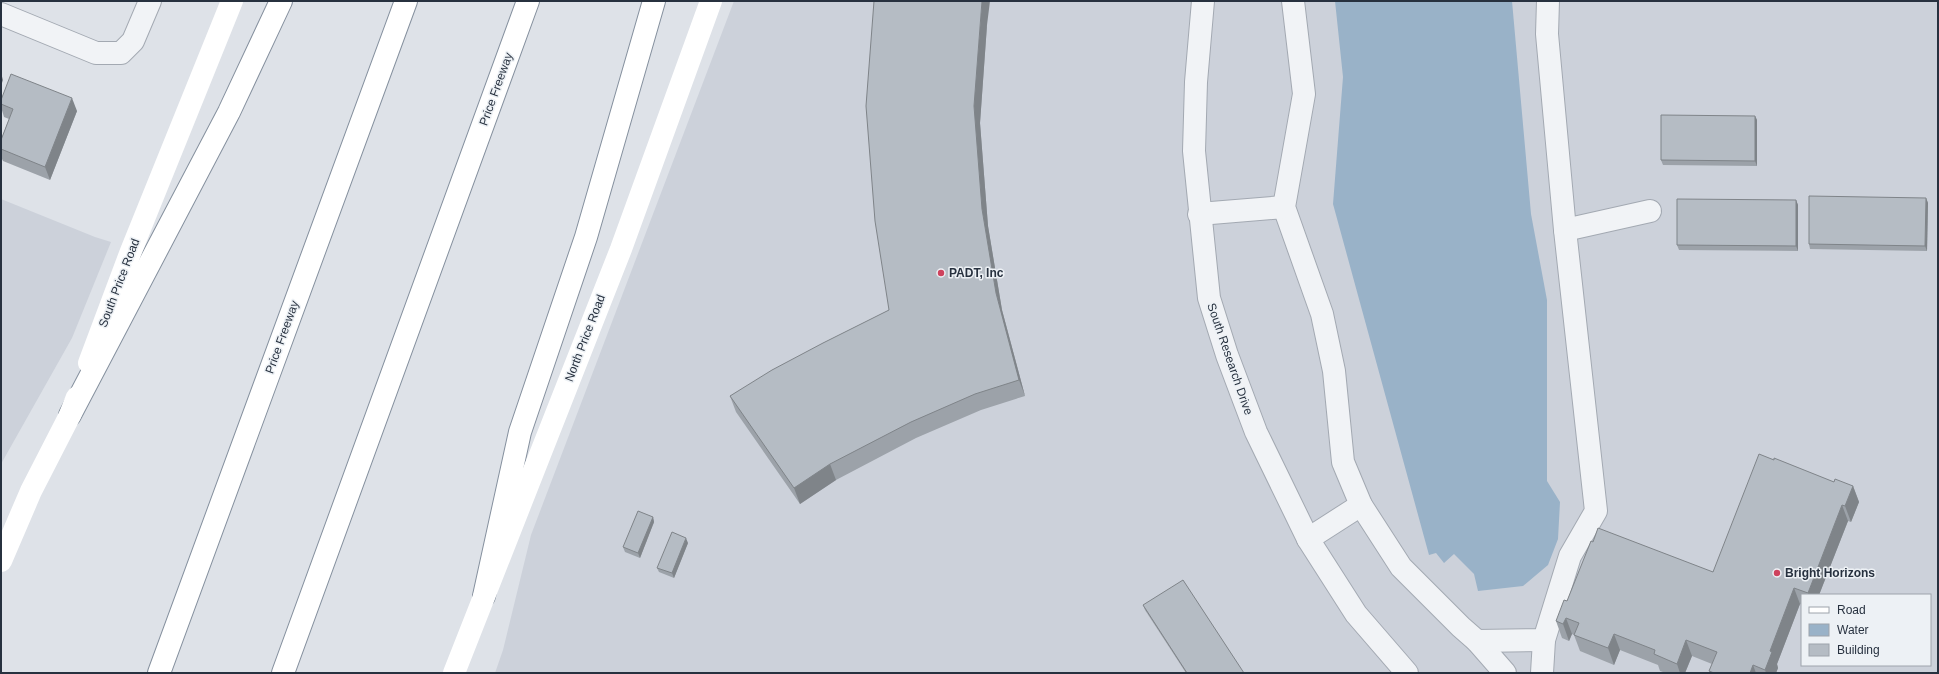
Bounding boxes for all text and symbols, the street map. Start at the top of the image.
street label: Price Freeway [476,51,516,127]
street label: South Price Road [96,237,142,329]
place label: PADT, Inc [949,266,1004,280]
marker: PADT, Inc [936,268,946,278]
street label: North Price Road [562,293,608,383]
street label: Price Freeway [262,299,302,375]
street label: South Research Drive [1204,301,1256,417]
place label: Bright Horizons [1785,566,1875,580]
marker: Bright Horizons [1772,568,1782,578]
legend [1801,594,1931,666]
text: Road [1837,603,1866,617]
text: Water [1837,623,1869,637]
text: Building [1837,643,1880,657]

